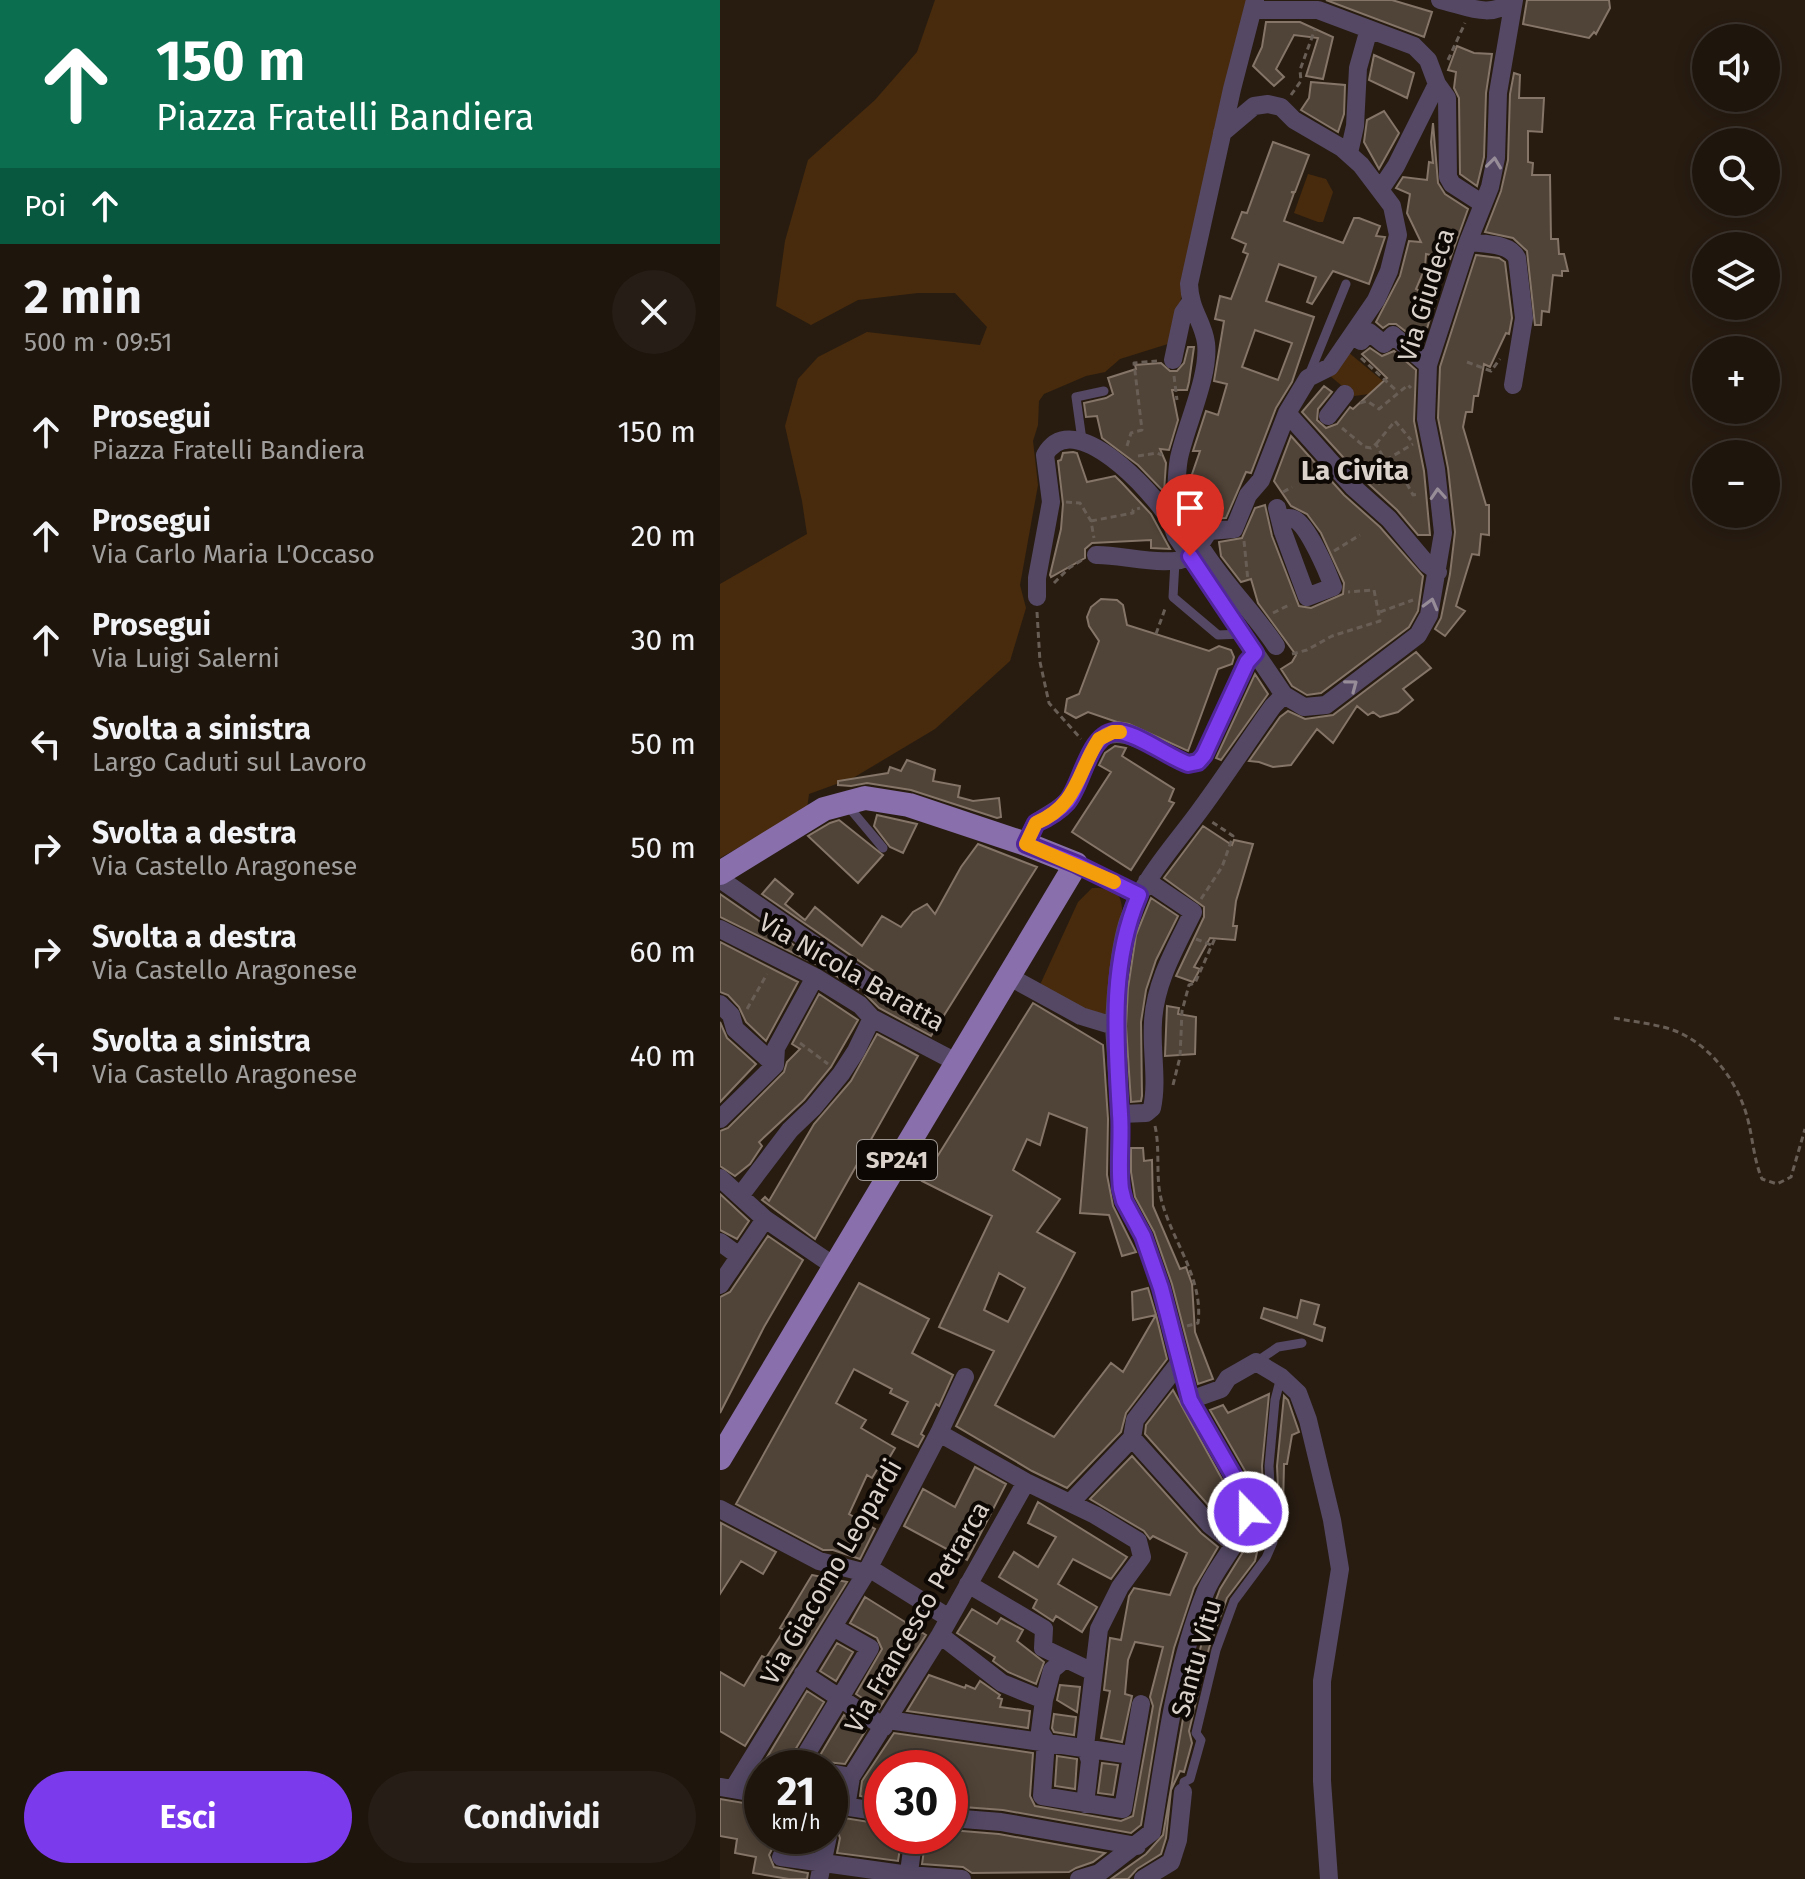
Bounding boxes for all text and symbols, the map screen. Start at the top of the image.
map controls [1692,24,1780,528]
button: sound [1692,24,1780,112]
text: 150 m [156,28,305,95]
icon: ahead [24,32,128,136]
text: Piazza Fratelli Bandiera [156,96,534,140]
button: search [1692,128,1780,216]
one-way arrow [1485,156,1502,169]
icon: ahead [83,184,127,228]
text: Poi [24,188,67,224]
street label: Via Giudeca [1392,225,1461,366]
button: layers [1692,232,1780,320]
text: 2 min [24,268,142,326]
button: close [612,270,696,354]
text: 500 m · 09:51 [24,327,172,358]
button: + [1692,336,1780,424]
text: Prosegui [92,399,211,435]
icon: ahead [24,410,68,454]
text: 150 m [618,414,696,450]
text: Piazza Fratelli Bandiera [92,435,365,466]
button: − [1692,440,1780,528]
district label: La Civita [1301,454,1409,487]
pin [1156,474,1224,556]
icon: arrive [1168,486,1212,530]
one-way arrow [1430,487,1447,500]
text: Prosegui [92,503,211,539]
icon: ahead [24,514,68,558]
text: 20 m [631,518,696,554]
text: Via Carlo Maria L'Occaso [92,539,375,570]
one-way arrow [1422,598,1439,612]
text: Prosegui [92,607,211,643]
icon: ahead [24,618,68,662]
text: 30 m [631,622,696,658]
text: Via Luigi Salerni [92,643,280,674]
one-way arrow [1343,681,1357,695]
text: Svolta a sinistra [92,711,311,747]
icon: left [24,722,68,766]
text: 50 m [631,726,696,762]
text: Largo Caduti sul Lavoro [92,747,367,778]
text: Svolta a destra [92,815,297,851]
icon: right [24,826,68,870]
text: 50 m [631,830,696,866]
text: Via Castello Aragonese [92,851,357,882]
street label: Via Nicola Baratta [753,907,950,1038]
text: Svolta a destra [92,919,297,955]
icon: right [24,930,68,974]
text: 60 m [630,934,696,970]
text: Via Castello Aragonese [92,955,357,986]
text: Svolta a sinistra [92,1023,311,1059]
icon: left [24,1034,68,1078]
text: 40 m [630,1038,696,1074]
text: Via Castello Aragonese [92,1059,357,1090]
road number: SP241 [857,1140,937,1180]
street label: Via Giacomo Leopardi [754,1454,909,1691]
position arrow [1206,1470,1290,1554]
street label: Via Francesco Petrarca [838,1496,996,1738]
street label: Santu Vitu [1165,1596,1228,1721]
speed limit sign: 30 [864,1750,968,1854]
text: 21 [777,1768,815,1816]
button: Esci [24,1771,352,1863]
button: Condividi [368,1771,696,1863]
text: km/h [771,1810,821,1834]

